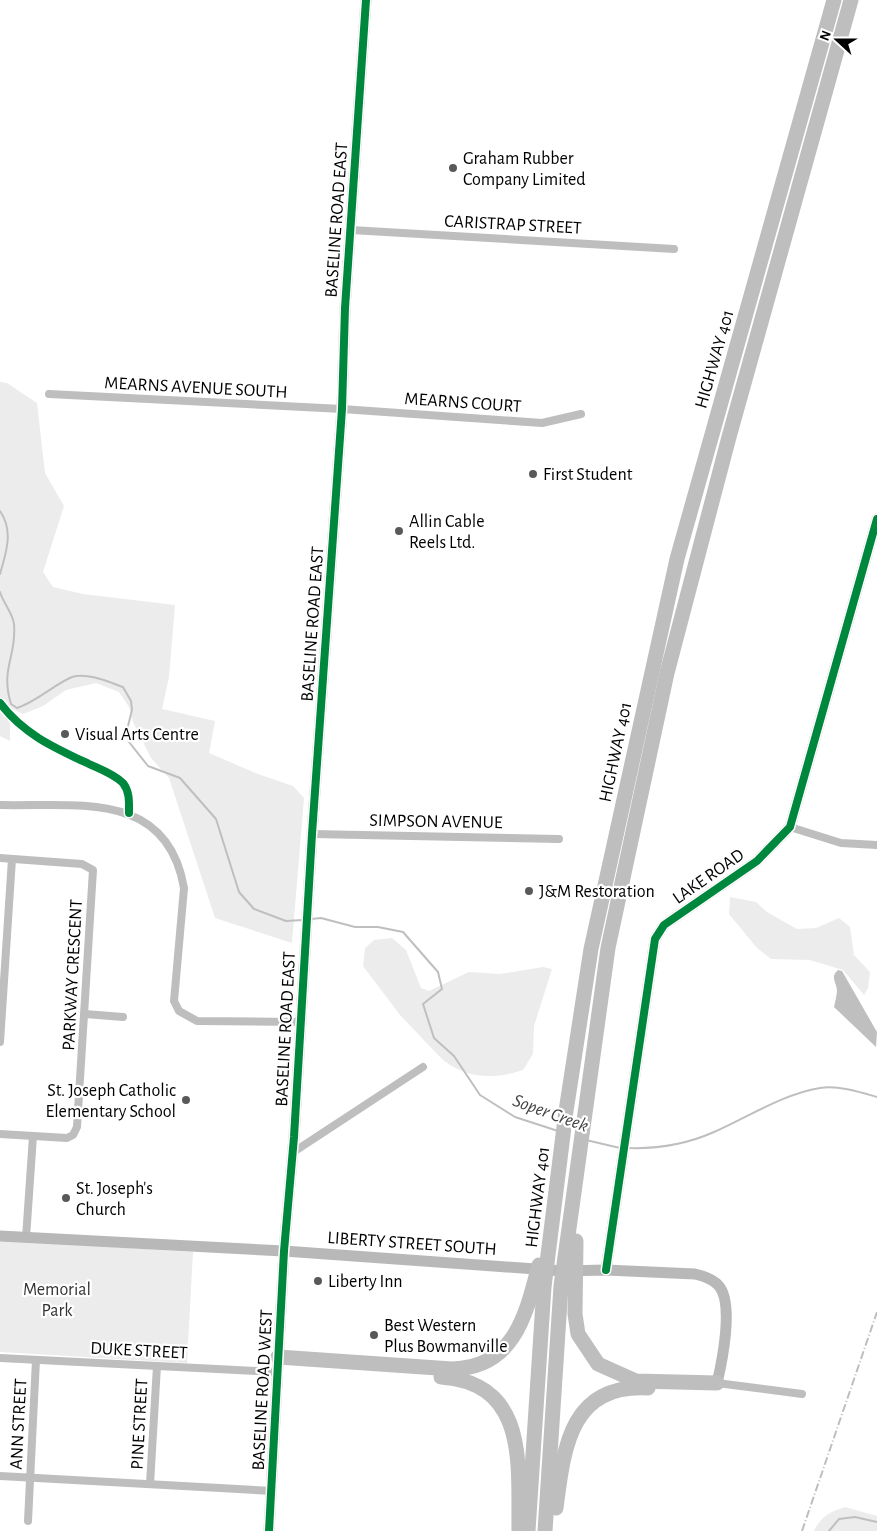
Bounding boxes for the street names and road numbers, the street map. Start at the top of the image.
street label: BASELINE ROAD EAST [323,142,351,298]
street label: CARISTRAP STREET [444,212,582,238]
street label: HIGHWAY 401 [692,308,738,411]
street label: MEARNS AVENUE SOUTH [104,374,288,402]
street label: MEARNS COURT [404,390,522,416]
street label: BASELINE ROAD EAST [299,546,327,702]
street label: HIGHWAY 401 [597,701,635,804]
street label: SIMPSON AVENUE [369,812,503,832]
street label: LAKE ROAD [670,846,747,908]
street label: PARKWAY CRESCENT [60,899,86,1051]
street label: BASELINE ROAD EAST [273,951,299,1107]
street label: HIGHWAY 401 [523,1146,553,1249]
street label: LIBERTY STREET SOUTH [327,1229,497,1259]
street label: BASELINE ROAD WEST [250,1309,276,1471]
street label: DUKE STREET [90,1339,188,1363]
street label: ANN STREET [8,1378,30,1470]
street label: PINE STREET [129,1378,151,1470]

